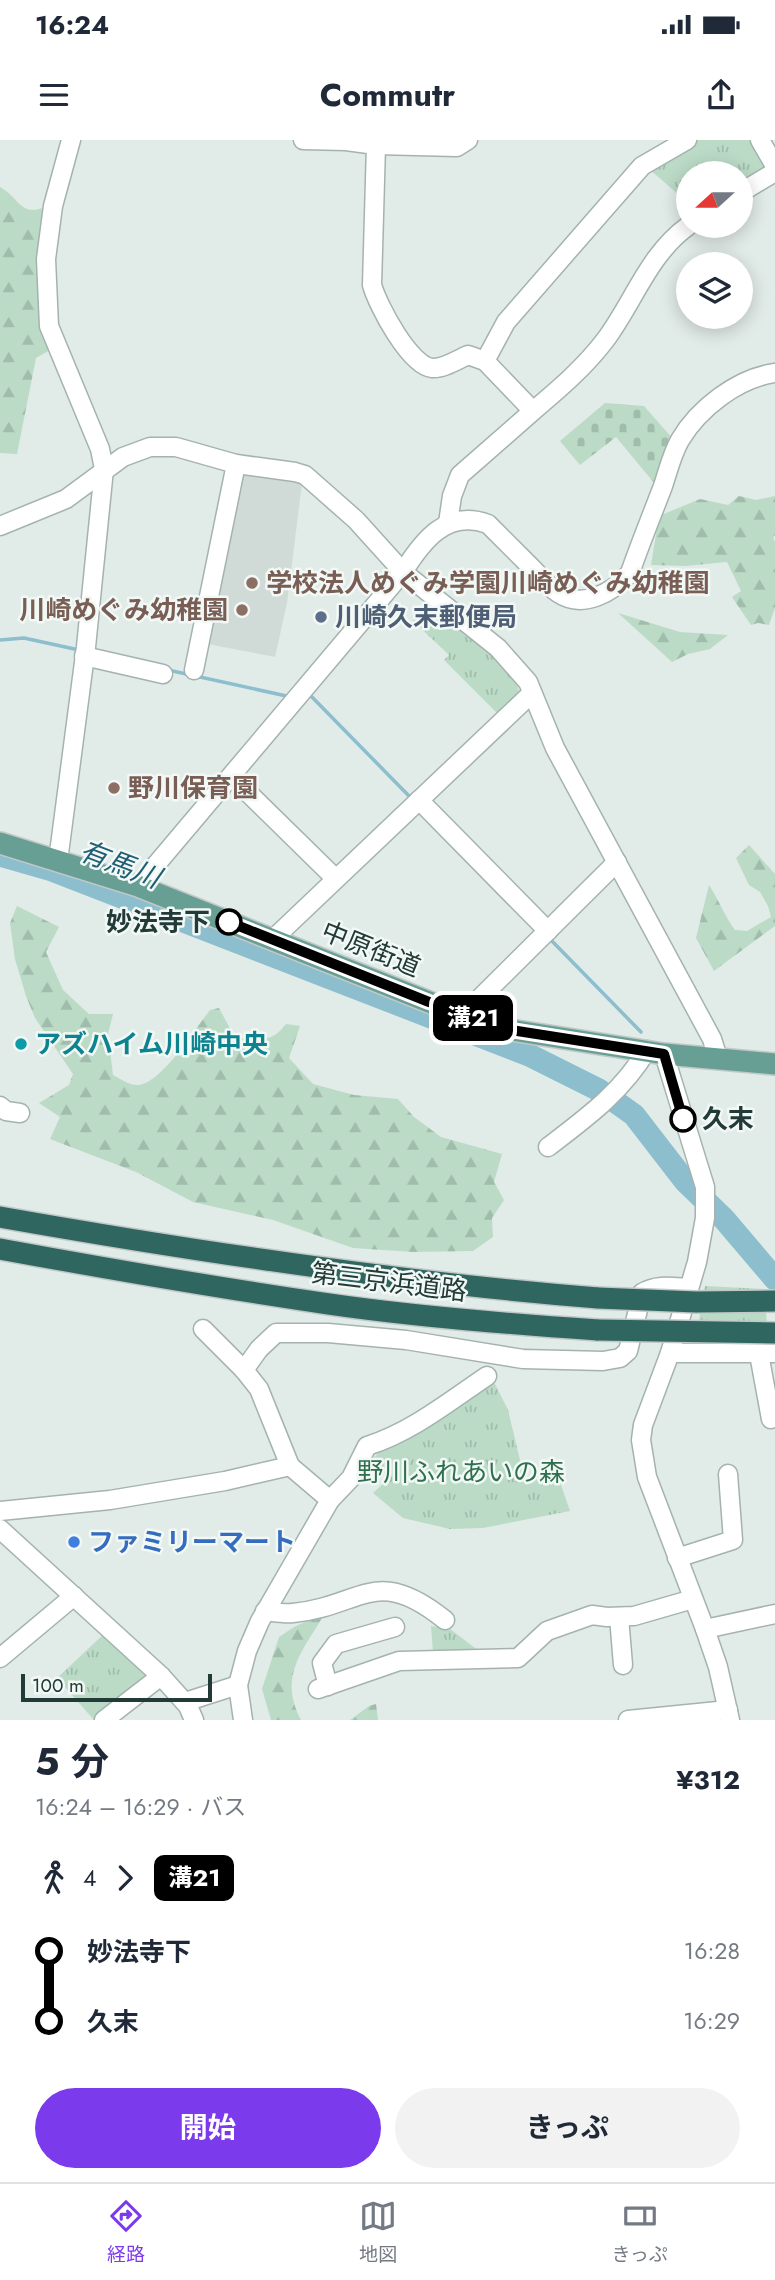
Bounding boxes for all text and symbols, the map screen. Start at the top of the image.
text: 16:24 [35,6,109,44]
text: Commutr [320,72,455,118]
icon: menu [35,76,73,114]
icon: share [702,76,740,114]
north arrow [676,161,752,238]
map controls [676,161,753,329]
button: layers [676,252,753,329]
place label: 学校法人めぐみ学園川崎めぐみ幼稚園 [266,564,710,602]
marker: 学校法人めぐみ学園川崎めぐみ幼稚園 [244,575,260,591]
place label: 川崎めぐみ幼稚園 [19,591,228,629]
place label: 川崎久末郵便局 [335,598,517,636]
marker: 川崎めぐみ幼稚園 [234,602,250,618]
marker: 川崎久末郵便局 [313,609,329,625]
place label: 野川保育園 [128,769,258,807]
marker: 野川保育園 [106,780,122,796]
water label: 有馬川 [73,830,169,900]
place label: 妙法寺下 [106,903,210,941]
marker: 妙法寺下 [216,909,242,935]
street label: 中原街道 [316,912,426,986]
line badge: 溝21 [433,995,513,1041]
text: 溝21 [447,1000,499,1035]
place label: アズハイム川崎中央 [35,1025,268,1063]
marker: アズハイム川崎中央 [13,1036,29,1052]
place label: 久末 [702,1100,754,1138]
marker: 久末 [670,1106,696,1132]
street label: 第三京浜道路 [309,1254,469,1310]
park label: 野川ふれあいの森 [357,1453,565,1491]
place label: ファミリーマート [88,1523,296,1561]
marker: ファミリーマート [66,1534,82,1550]
scale bar [21,1671,212,1703]
text: 100 m [32,1672,84,1699]
text: 5 分 [35,1734,109,1789]
text: ¥312 [676,1761,740,1799]
text: 16:24 – 16:29 · バス [35,1790,246,1824]
icon: walk [35,1859,73,1897]
icon: forward [106,1859,144,1897]
text: 溝21 [168,1860,220,1895]
text: 4 [83,1861,96,1895]
text: 妙法寺下 [87,1933,191,1971]
text: 16:28 [684,1934,740,1968]
text: 久末 [87,2003,139,2041]
text: 16:29 [683,2004,740,2038]
button: 開始 [35,2088,381,2168]
button: きっぷ [395,2088,740,2168]
tab: 経路 [107,2197,145,2268]
tab: 地図 [359,2197,397,2268]
tab: きっぷ [612,2197,668,2268]

